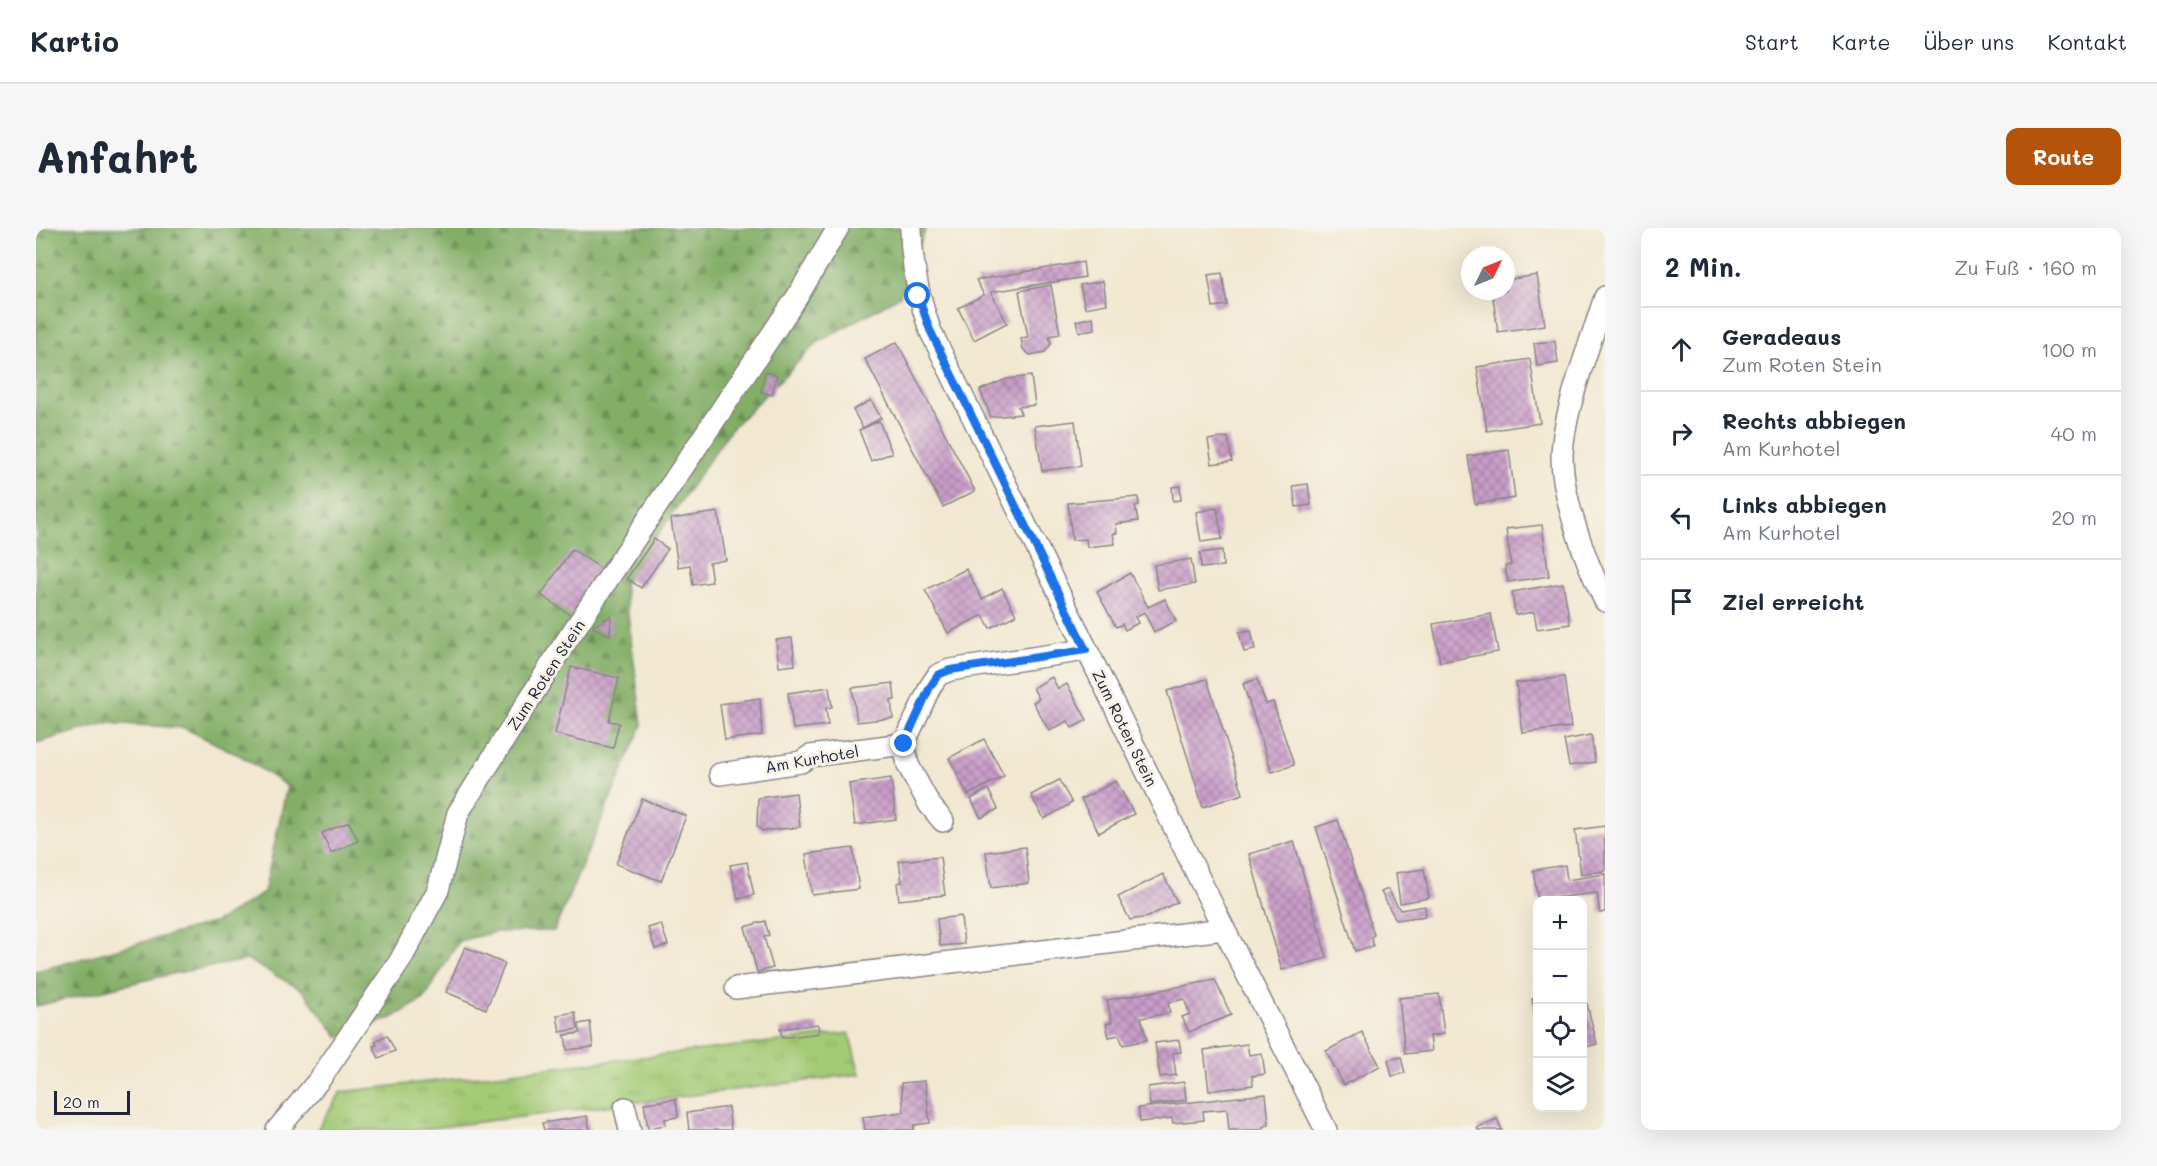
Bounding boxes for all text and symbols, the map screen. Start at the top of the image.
text: Kartio [30,23,119,59]
text: Start [1745,28,1799,55]
text: Karte [1832,28,1890,55]
text: Über uns [1923,28,2014,55]
text: Kontakt [2047,28,2127,55]
button: Route [2006,128,2121,185]
text: Anfahrt [36,129,198,184]
north arrow [1461,246,1515,300]
text: 2 Min. [1665,250,1742,284]
text: Zu Fuß · 160 m [1954,254,2097,280]
route start [904,282,930,308]
text: Geradeaus [1722,322,1841,351]
icon: ahead [1665,333,1698,366]
text: 100 m [2041,336,2097,362]
text: Zum Roten Stein [1722,351,1882,377]
text: Rechts abbiegen [1722,406,1906,435]
icon: right [1665,417,1698,450]
text: 40 m [2051,420,2097,446]
text: Am Kurhotel [1722,435,1841,461]
text: Links abbiegen [1722,490,1887,519]
icon: left [1665,501,1698,534]
text: 20 m [2051,504,2097,530]
text: Am Kurhotel [1722,519,1841,545]
icon: arrive [1665,585,1698,618]
text: Ziel erreicht [1722,587,1864,616]
street label: Zum Roten Stein [502,615,589,734]
street label: Zum Roten Stein [1088,666,1163,790]
route end [890,730,916,756]
street label: Am Kurhotel [763,740,860,777]
map controls [1533,896,1587,1112]
button: + [1533,896,1587,950]
button: − [1533,950,1587,1004]
button: locate [1533,1004,1587,1058]
button: layers [1533,1058,1587,1112]
scale bar [54,1088,130,1116]
text: 20 m [63,1091,100,1112]

